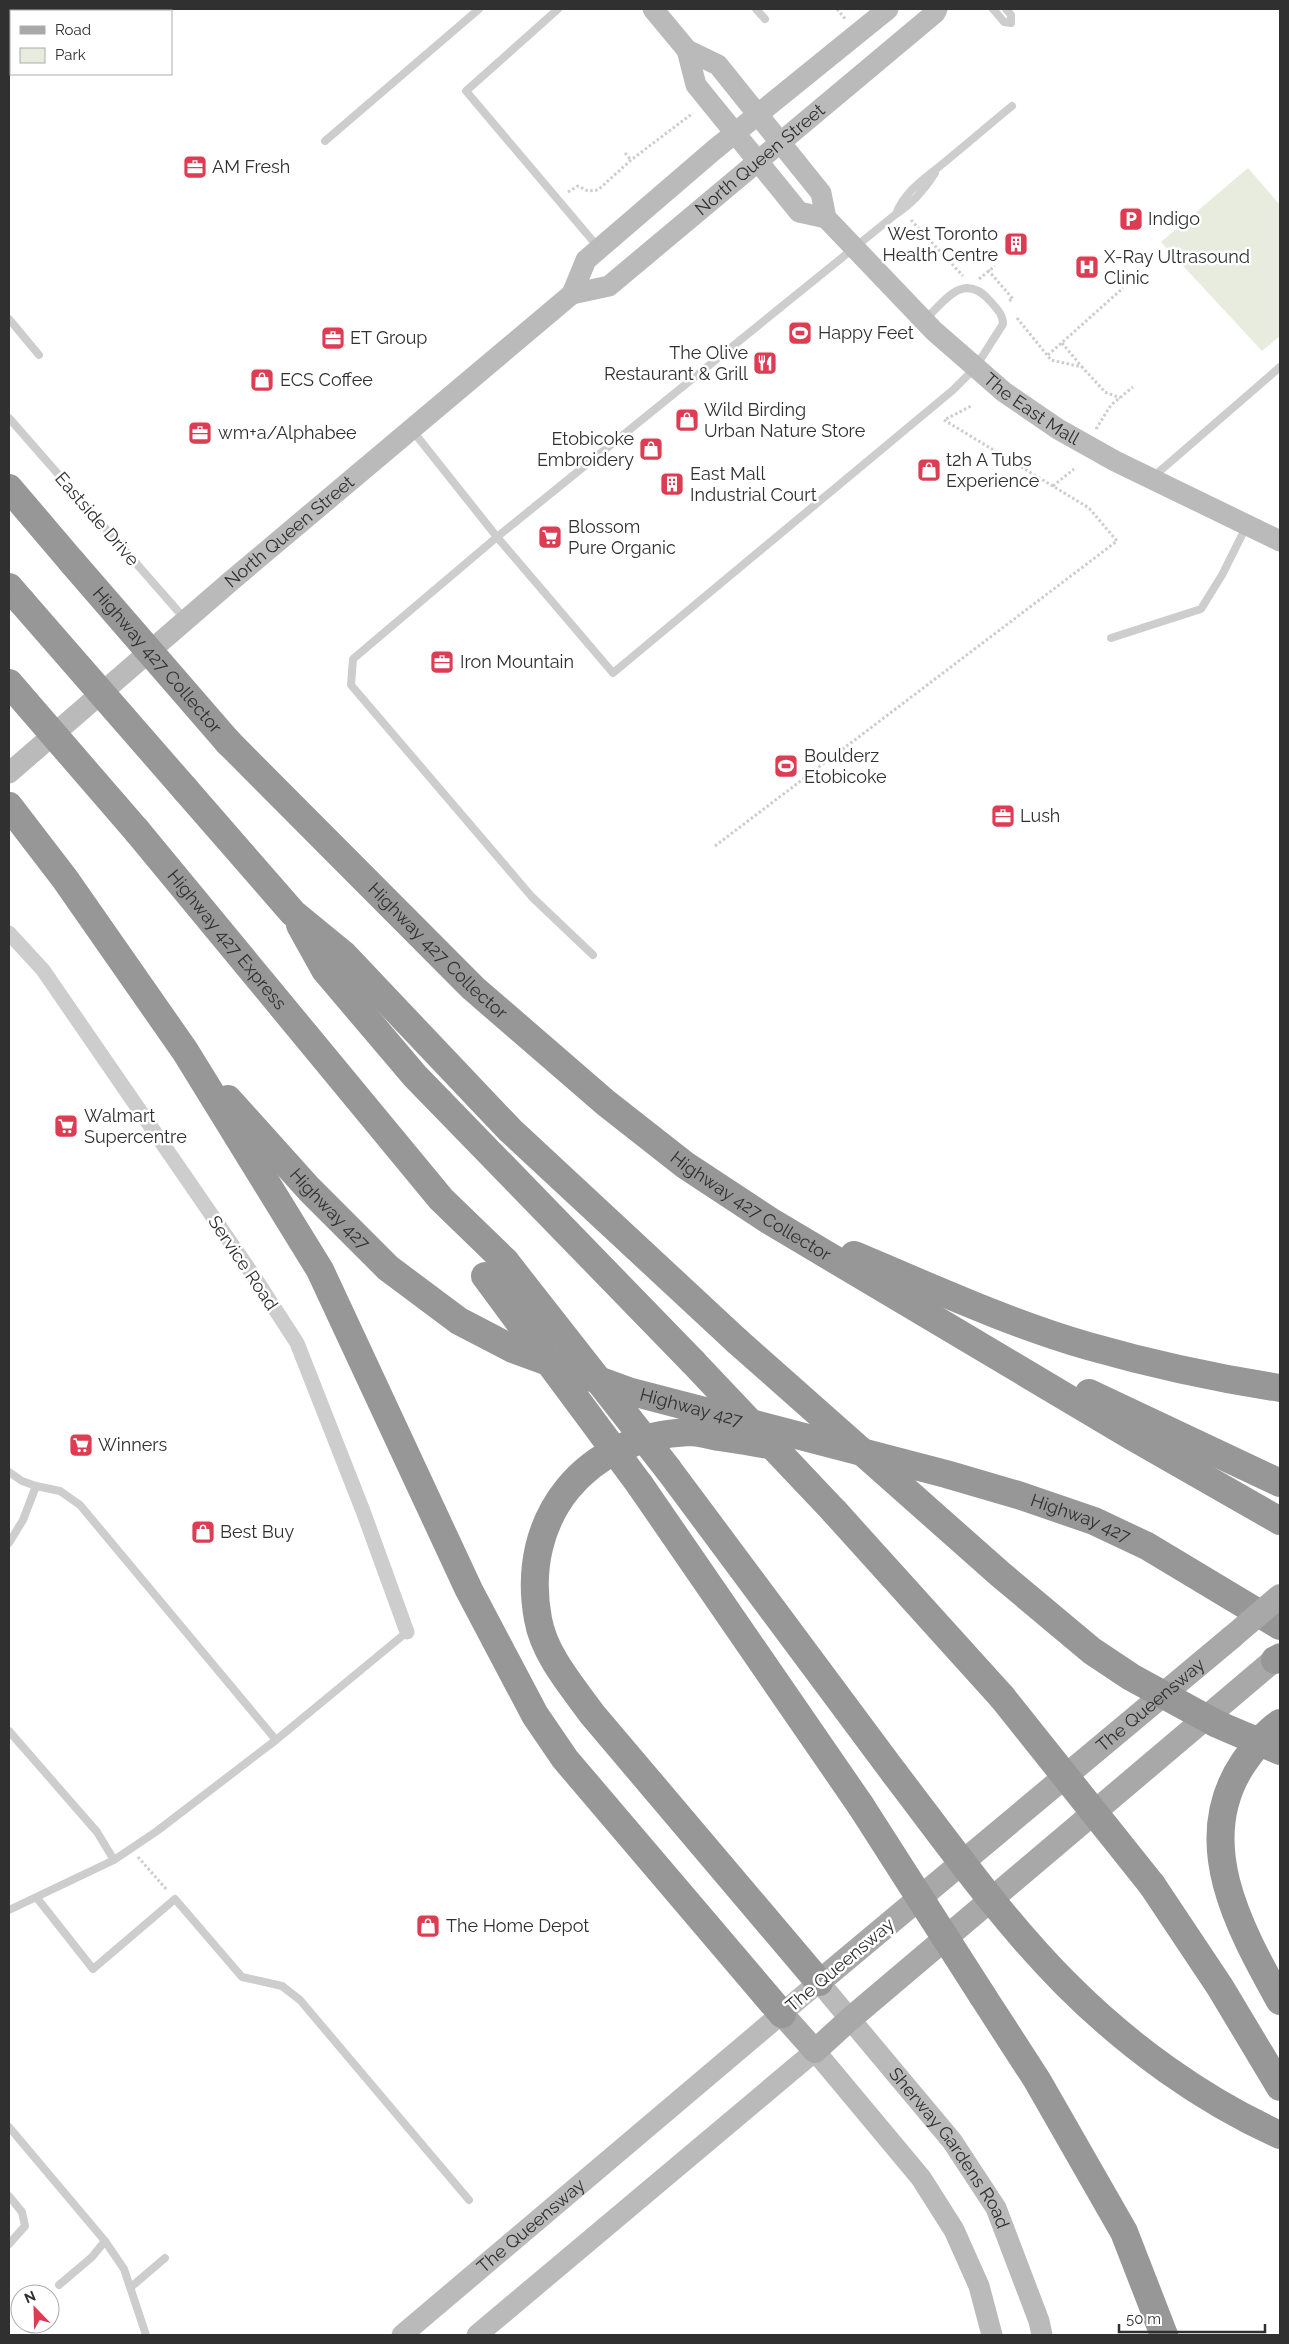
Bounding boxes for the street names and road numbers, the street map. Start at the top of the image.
street label: North Queen Street [691,99,829,219]
street label: The East Mall [980,368,1083,449]
street label: Eastside Drive [51,467,144,570]
street label: North Queen Street [220,471,358,592]
street label: Highway 427 Collector [89,583,227,738]
street label: Highway 427 Express [163,865,291,1014]
street label: Highway 427 Collector [364,878,512,1023]
street label: Highway 427 Collector [667,1147,835,1265]
street label: Highway 427 [286,1164,375,1254]
street label: Service Road [204,1211,283,1314]
street label: Highway 427 [638,1384,745,1431]
street label: Highway 427 [1028,1489,1134,1547]
street label: The Queensway [1092,1653,1209,1756]
street label: The Queensway [781,1913,898,2016]
street label: Sherway Gardens Road [885,2063,1014,2231]
street label: The Queensway [472,2174,589,2277]

